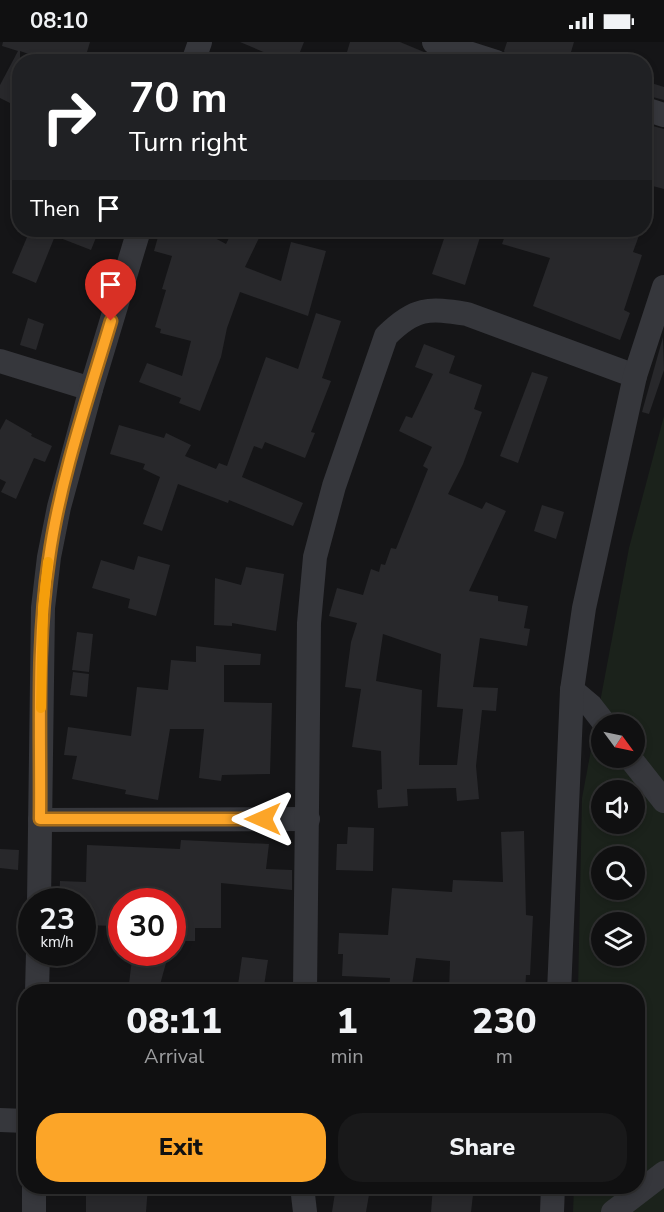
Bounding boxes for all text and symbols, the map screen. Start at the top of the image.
text: 08:10 [30,6,88,36]
text: 70 m [129,70,228,127]
icon: right [30,78,108,156]
text: Turn right [129,124,247,161]
icon: arrive [92,192,125,225]
text: Then [30,194,80,224]
pin [85,259,136,321]
icon: arrive [94,268,127,301]
north arrow [591,714,645,768]
map controls [591,714,645,966]
button: sound [591,780,645,834]
position arrow [231,787,295,851]
button: search [591,846,645,900]
speed limit sign: 30 [108,888,186,966]
text: 23 [39,899,75,940]
button: layers [591,912,645,966]
text: km/h [40,932,74,952]
text: 08:11 [126,997,222,1046]
text: 1 [336,997,358,1046]
text: 230 [472,997,537,1046]
text: Arrival [144,1043,204,1070]
text: min [330,1043,364,1070]
text: m [496,1043,513,1070]
button: Exit [36,1113,326,1182]
button: Share [338,1113,627,1182]

